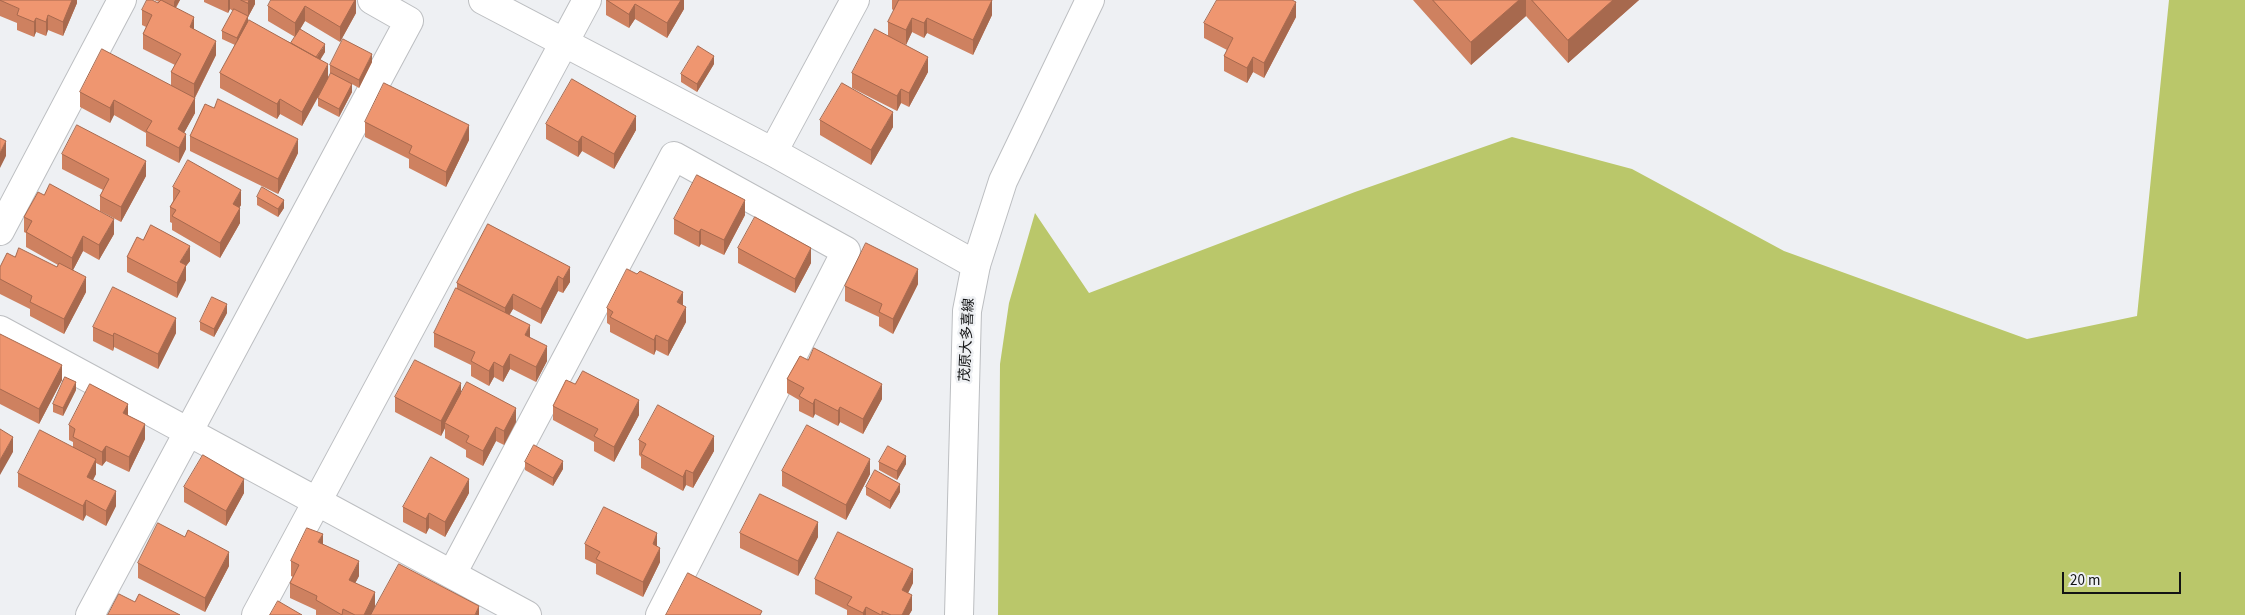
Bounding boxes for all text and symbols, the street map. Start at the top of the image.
street label: 茂原大多喜線 [957,298,979,382]
scale bar [2065,562,2184,594]
text: 20 m [2070,570,2100,591]

